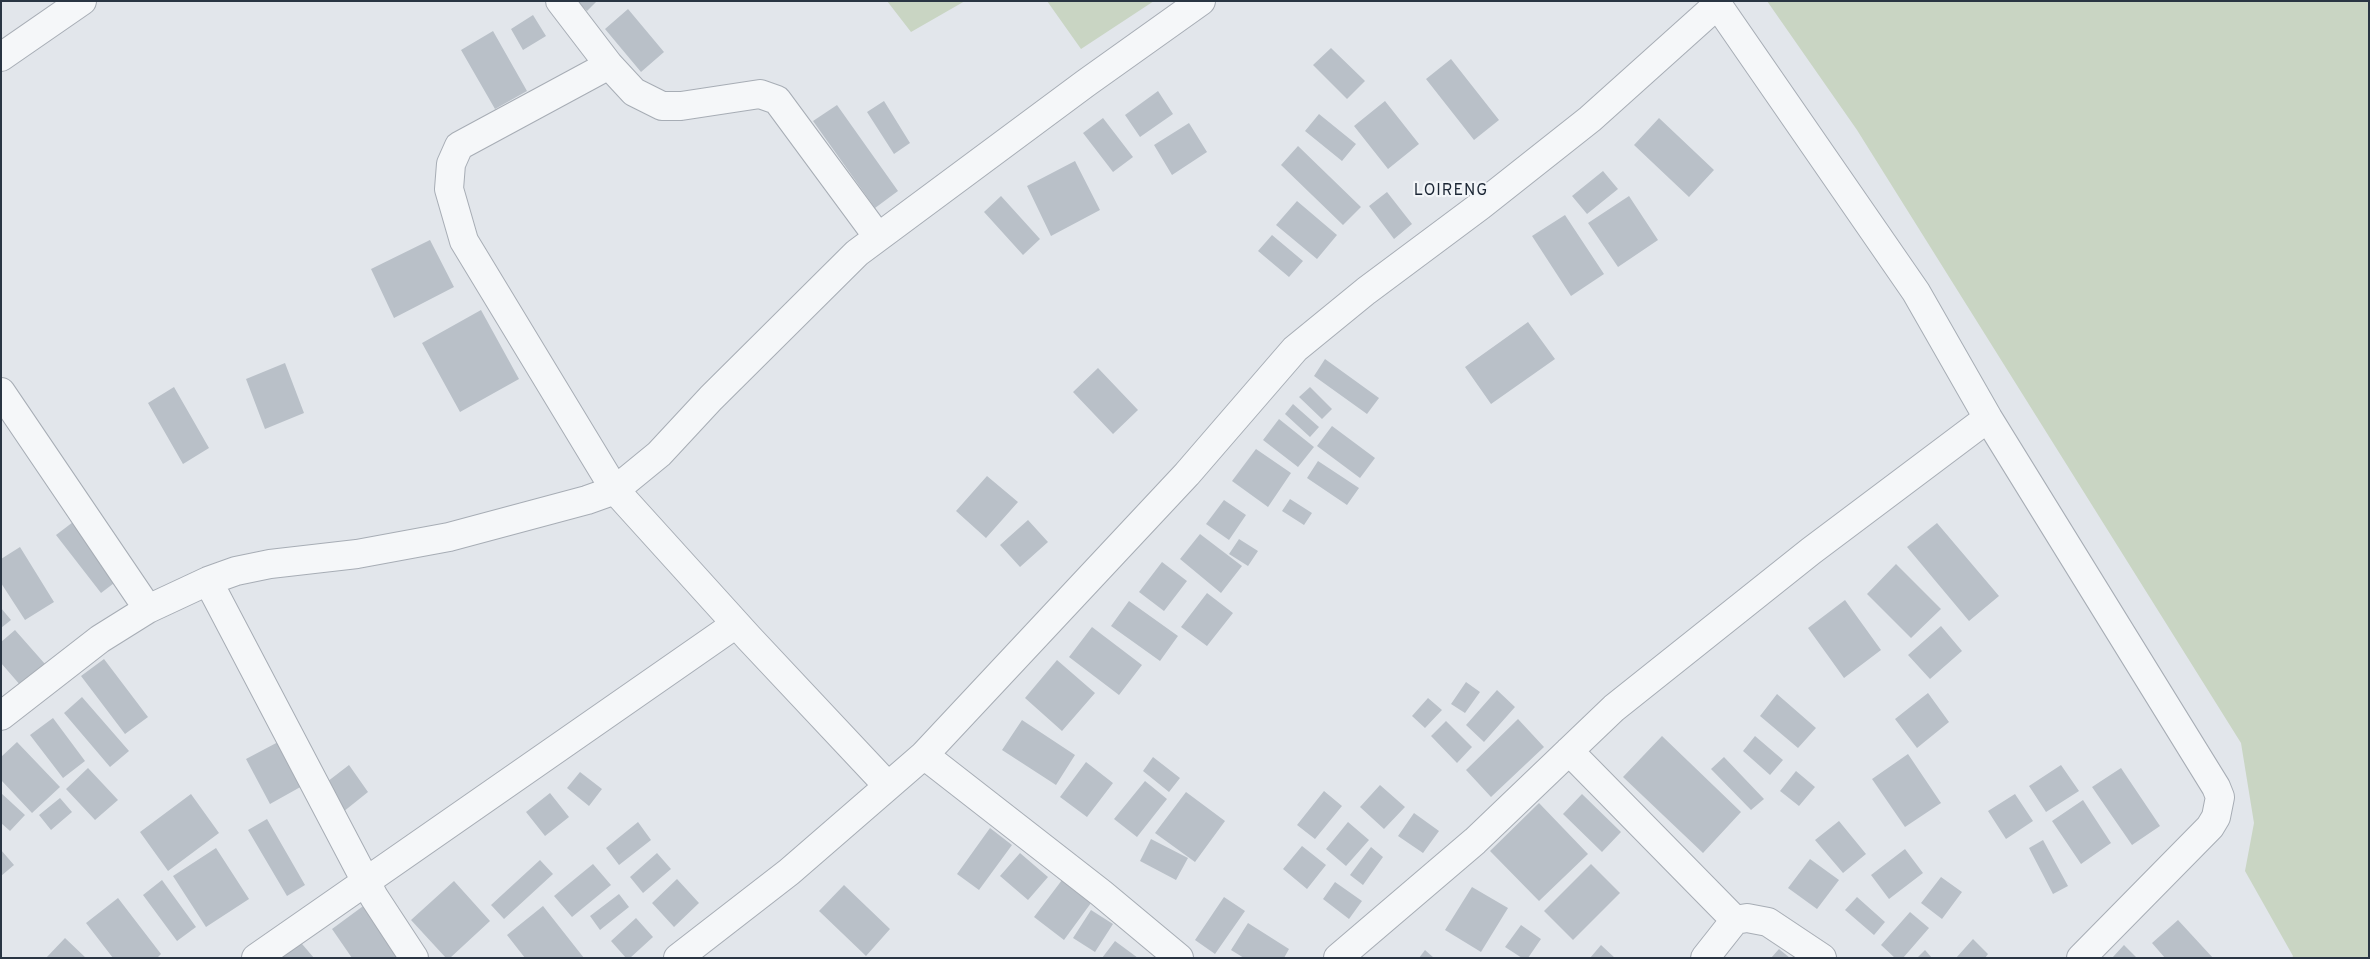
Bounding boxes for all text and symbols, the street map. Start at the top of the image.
district label: LOIRENG [1413,182,1489,202]

